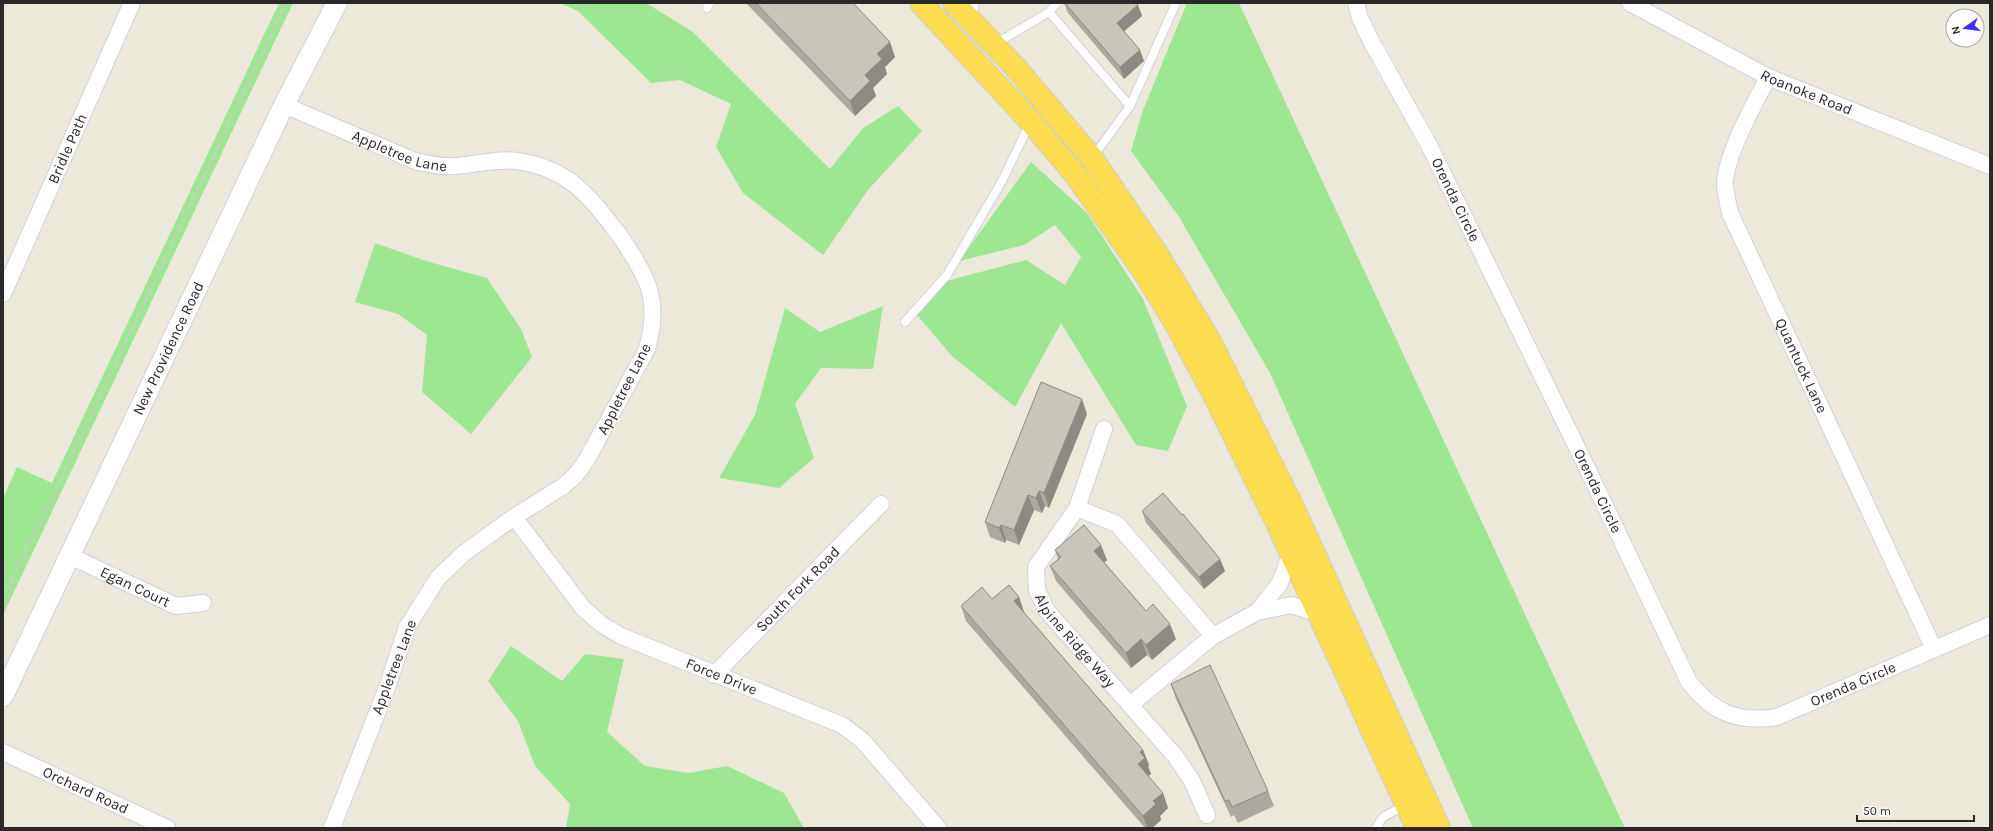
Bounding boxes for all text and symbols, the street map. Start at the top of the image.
north arrow [1945,8,1985,48]
text: N [1949,25,1963,36]
street label: Roanoke Road [1757,66,1855,119]
street label: Bridle Path [44,111,91,187]
street label: Appletree Lane [349,126,448,175]
street label: Orenda Circle [1428,155,1484,245]
street label: New Providence Road [129,279,208,418]
street label: Quantuck Lane [1771,315,1831,416]
street label: Appletree Lane [593,340,655,438]
street label: Orenda Circle [1570,446,1626,536]
street label: South Fork Road [752,543,844,636]
street label: Egan Court [97,562,173,611]
street label: Alpine Ridge Way [1031,591,1119,691]
street label: Appletree Lane [368,617,420,717]
street label: Force Drive [683,654,760,699]
street label: Orenda Circle [1807,658,1899,711]
street label: Orchard Road [40,763,131,818]
scale bar [1857,797,1974,823]
text: 50 m [1863,804,1891,818]

